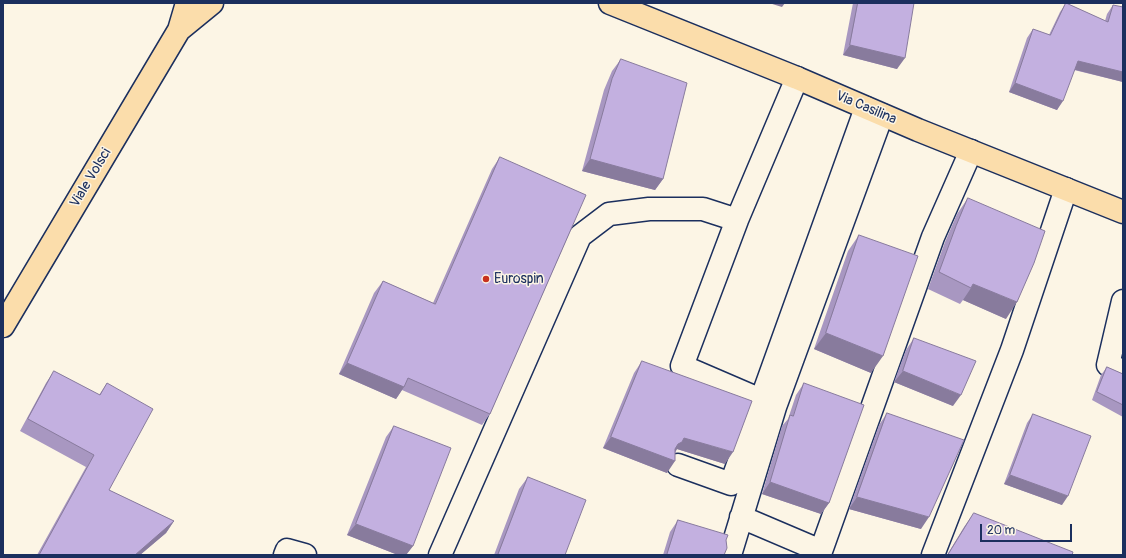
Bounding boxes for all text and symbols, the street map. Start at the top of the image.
street label: Via Casilina [833,88,899,128]
street label: Viale Volsci [67,145,115,211]
place label: Eurospin [494,271,544,287]
marker: Eurospin [481,274,491,284]
scale bar [982,516,1074,542]
text: 20 m [987,523,1015,538]

